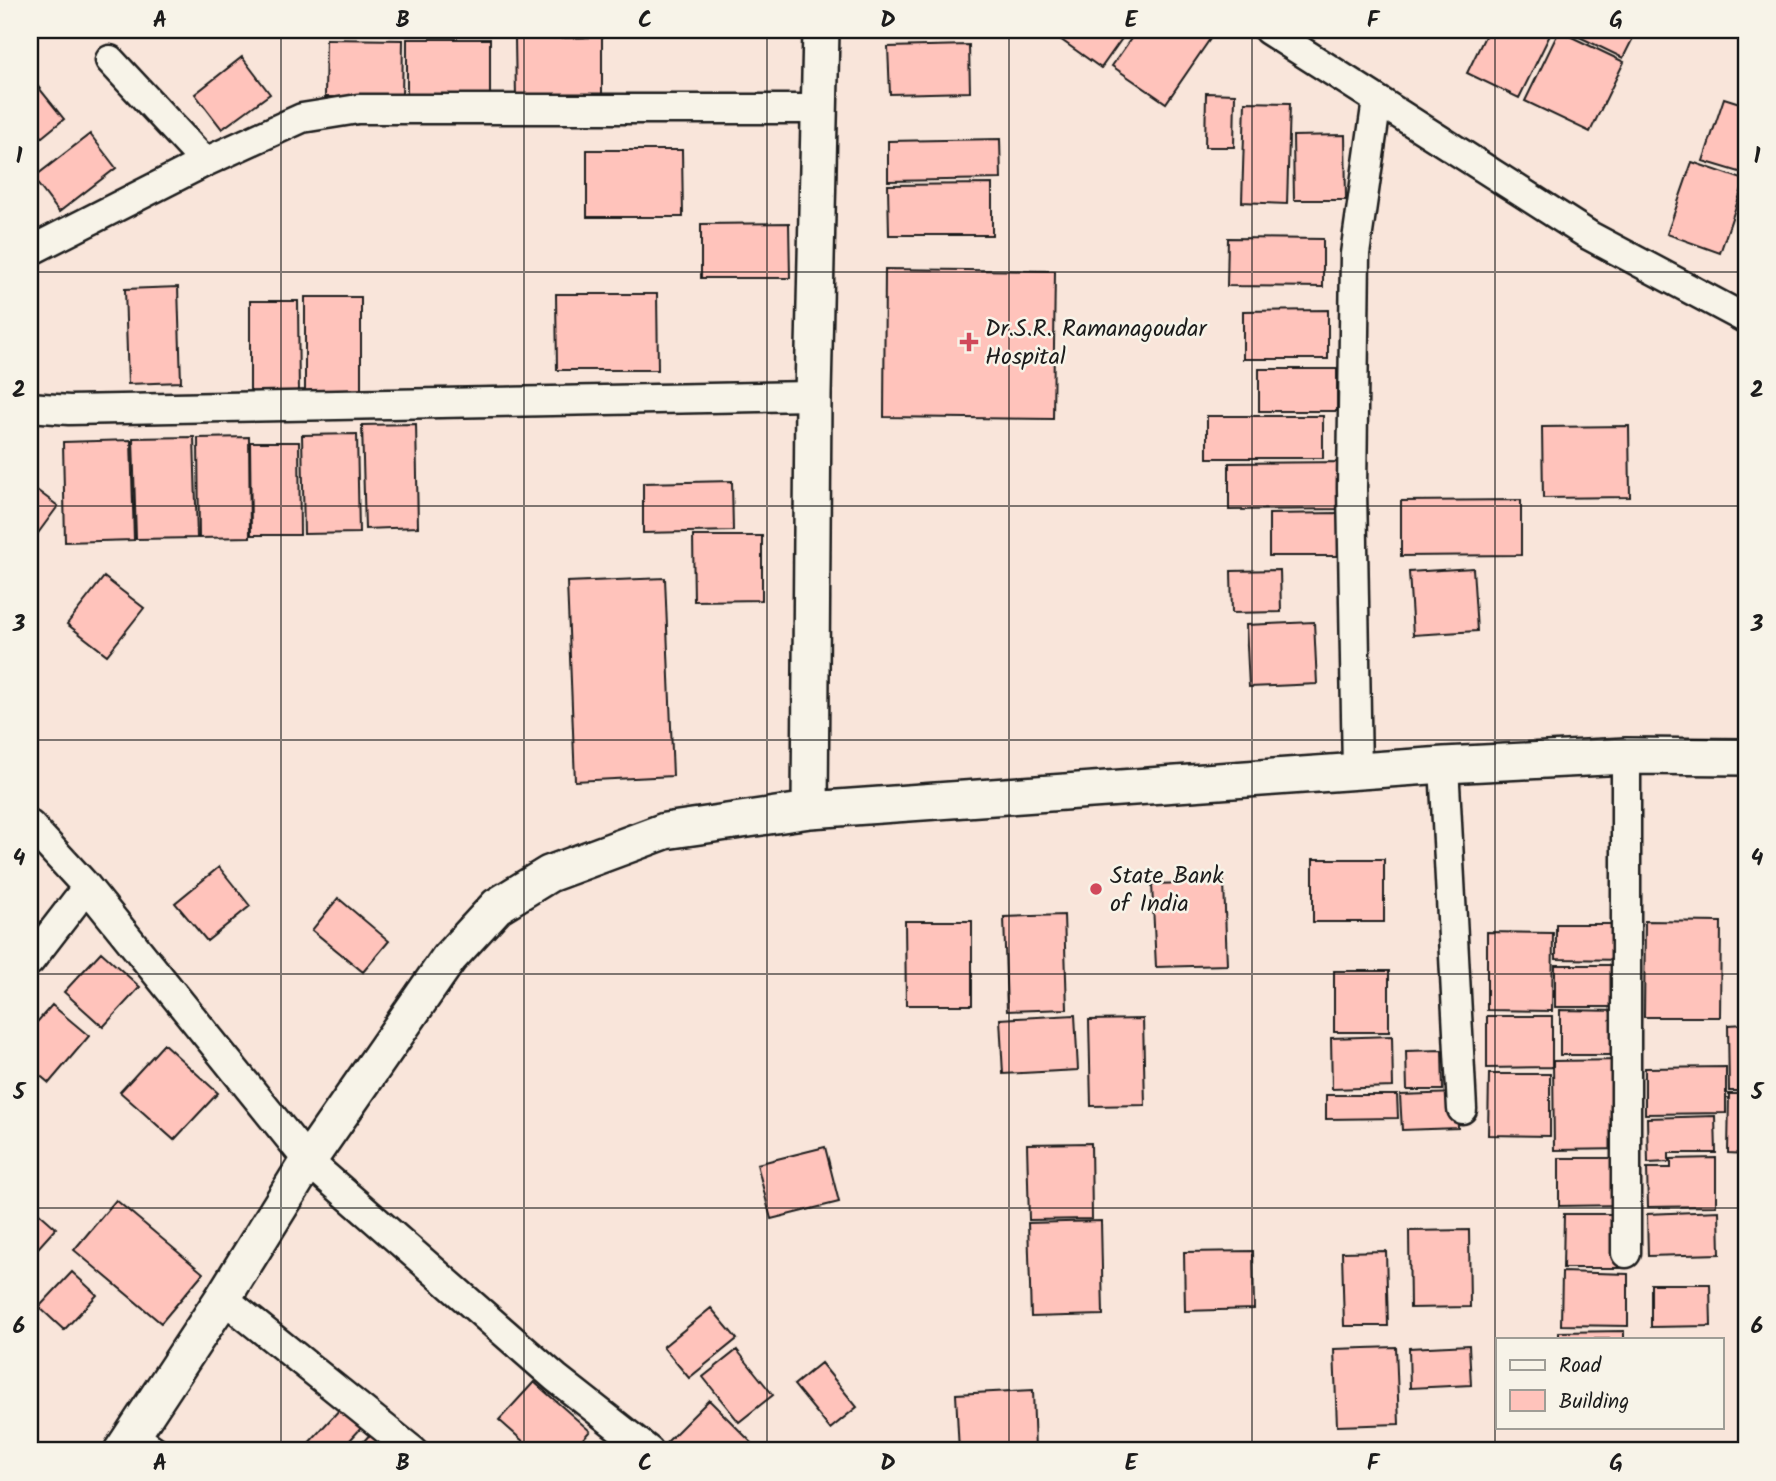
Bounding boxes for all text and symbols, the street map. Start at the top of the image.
text: A [153,3,167,39]
text: B [396,3,410,39]
text: C [638,3,652,39]
text: D [880,3,896,39]
text: E [1125,3,1139,39]
text: F [1367,3,1381,39]
text: G [1609,3,1623,39]
text: 1 [16,139,23,175]
text: 1 [1754,139,1761,175]
place label: Dr.S.R. Ramanagoudar Hospital [985,310,1209,377]
marker: Dr.S.R. Ramanagoudar Hospital [959,332,979,352]
text: 2 [12,373,26,409]
text: 2 [1750,373,1764,409]
text: 3 [12,607,26,643]
text: 3 [1750,607,1764,643]
text: 4 [13,841,26,877]
text: 4 [1751,841,1764,877]
place label: State Bank of India [1110,857,1224,924]
marker: State Bank of India [1088,881,1104,897]
text: 5 [12,1075,27,1111]
text: 5 [1750,1075,1765,1111]
text: 6 [13,1309,25,1345]
text: 6 [1751,1309,1763,1345]
legend [1496,1338,1724,1428]
text: Road [1559,1350,1602,1383]
text: Building [1559,1386,1629,1419]
text: A [153,1446,167,1481]
text: B [396,1446,410,1481]
text: C [638,1446,652,1481]
text: D [880,1446,896,1481]
text: E [1125,1446,1139,1481]
text: F [1367,1446,1381,1481]
text: G [1609,1446,1623,1481]

